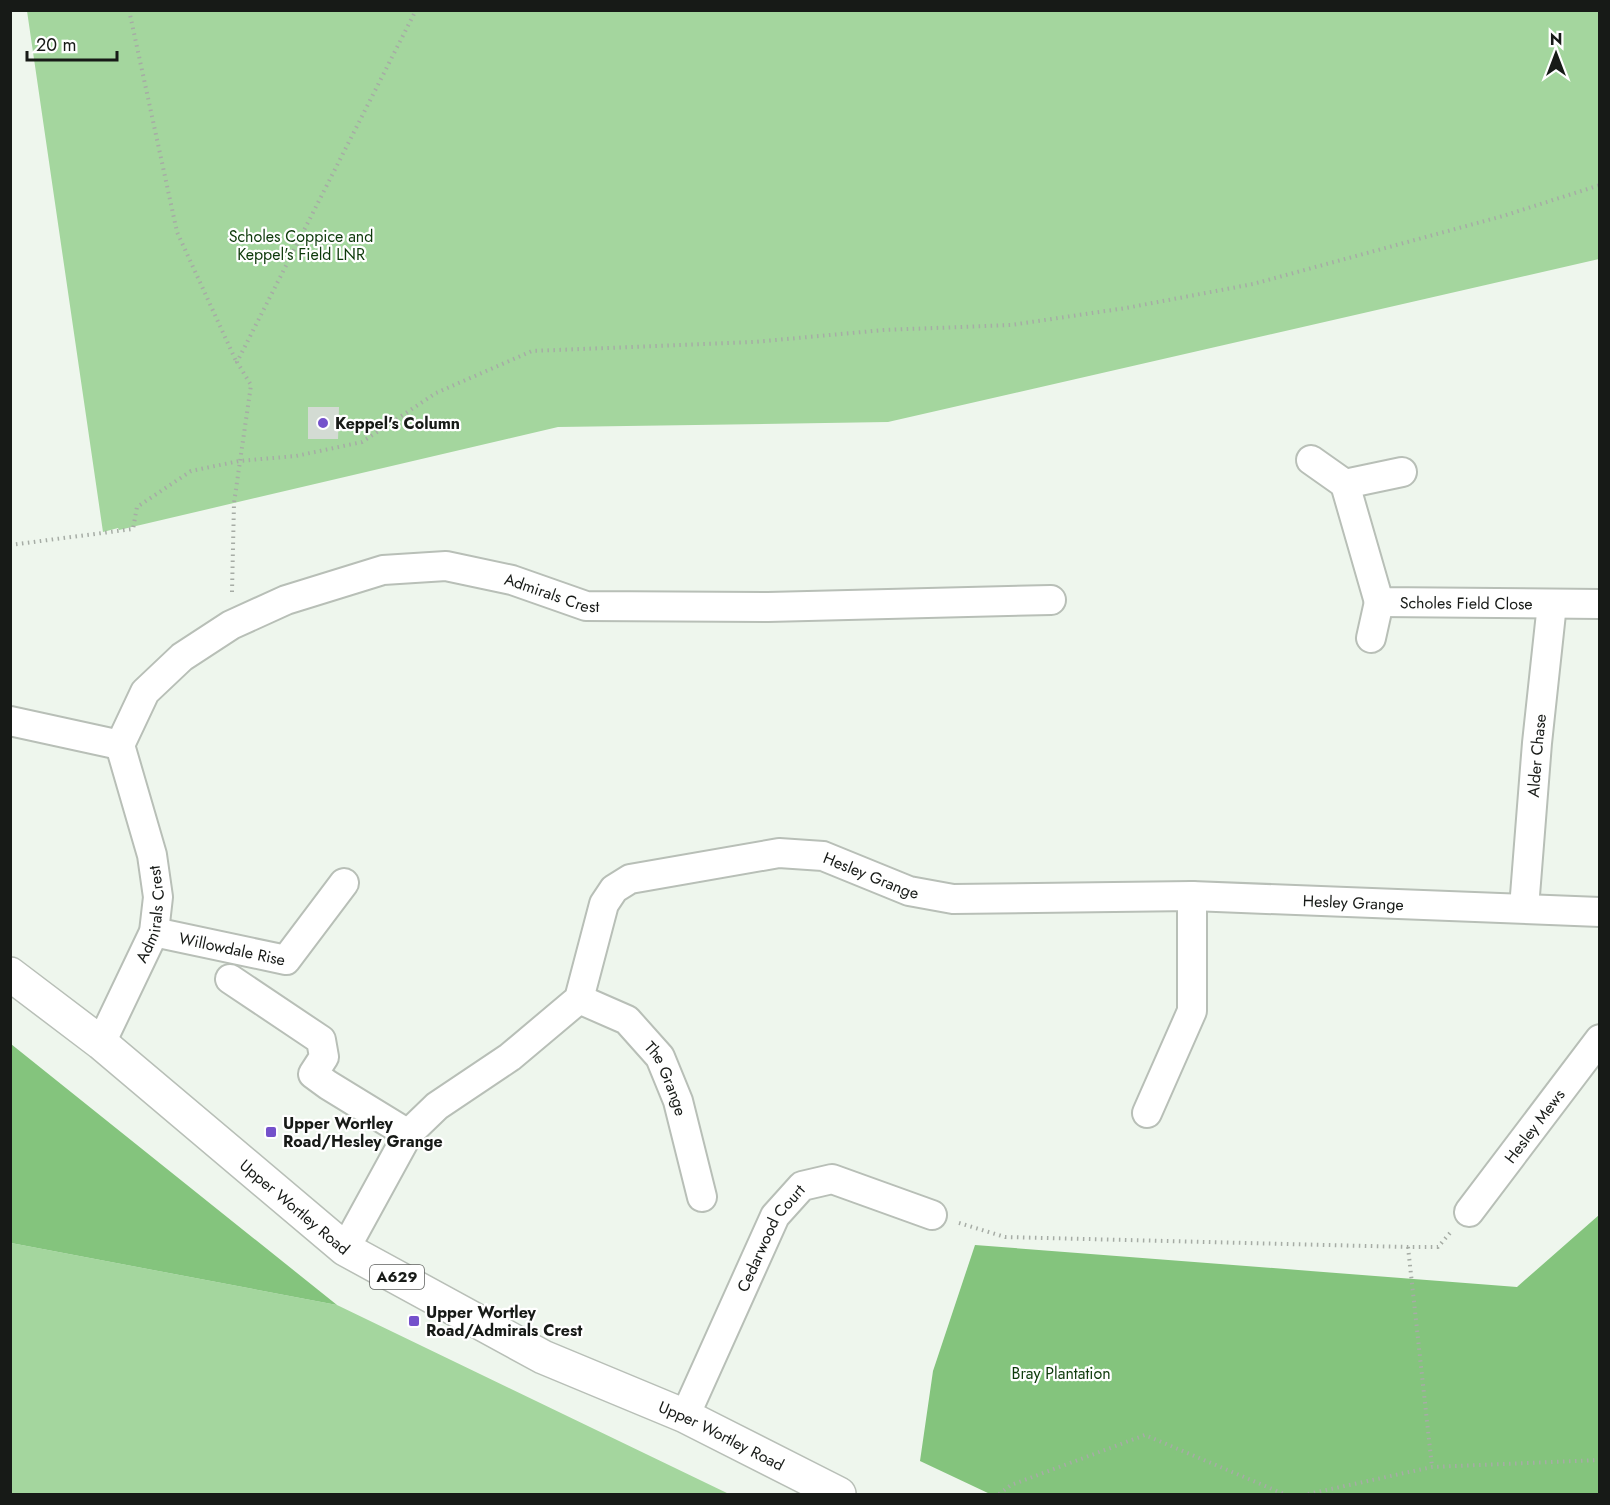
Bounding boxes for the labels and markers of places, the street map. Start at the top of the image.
place label: Keppel's Column [335,412,460,435]
marker: Keppel's Column [316,416,330,430]
place label: Upper Wortley Road/Hesley Grange [283,1112,443,1153]
marker: Upper Wortley Road/Hesley Grange [264,1125,278,1139]
place label: Upper Wortley Road/Admirals Crest [426,1301,583,1342]
marker: Upper Wortley Road/Admirals Crest [407,1314,421,1328]

